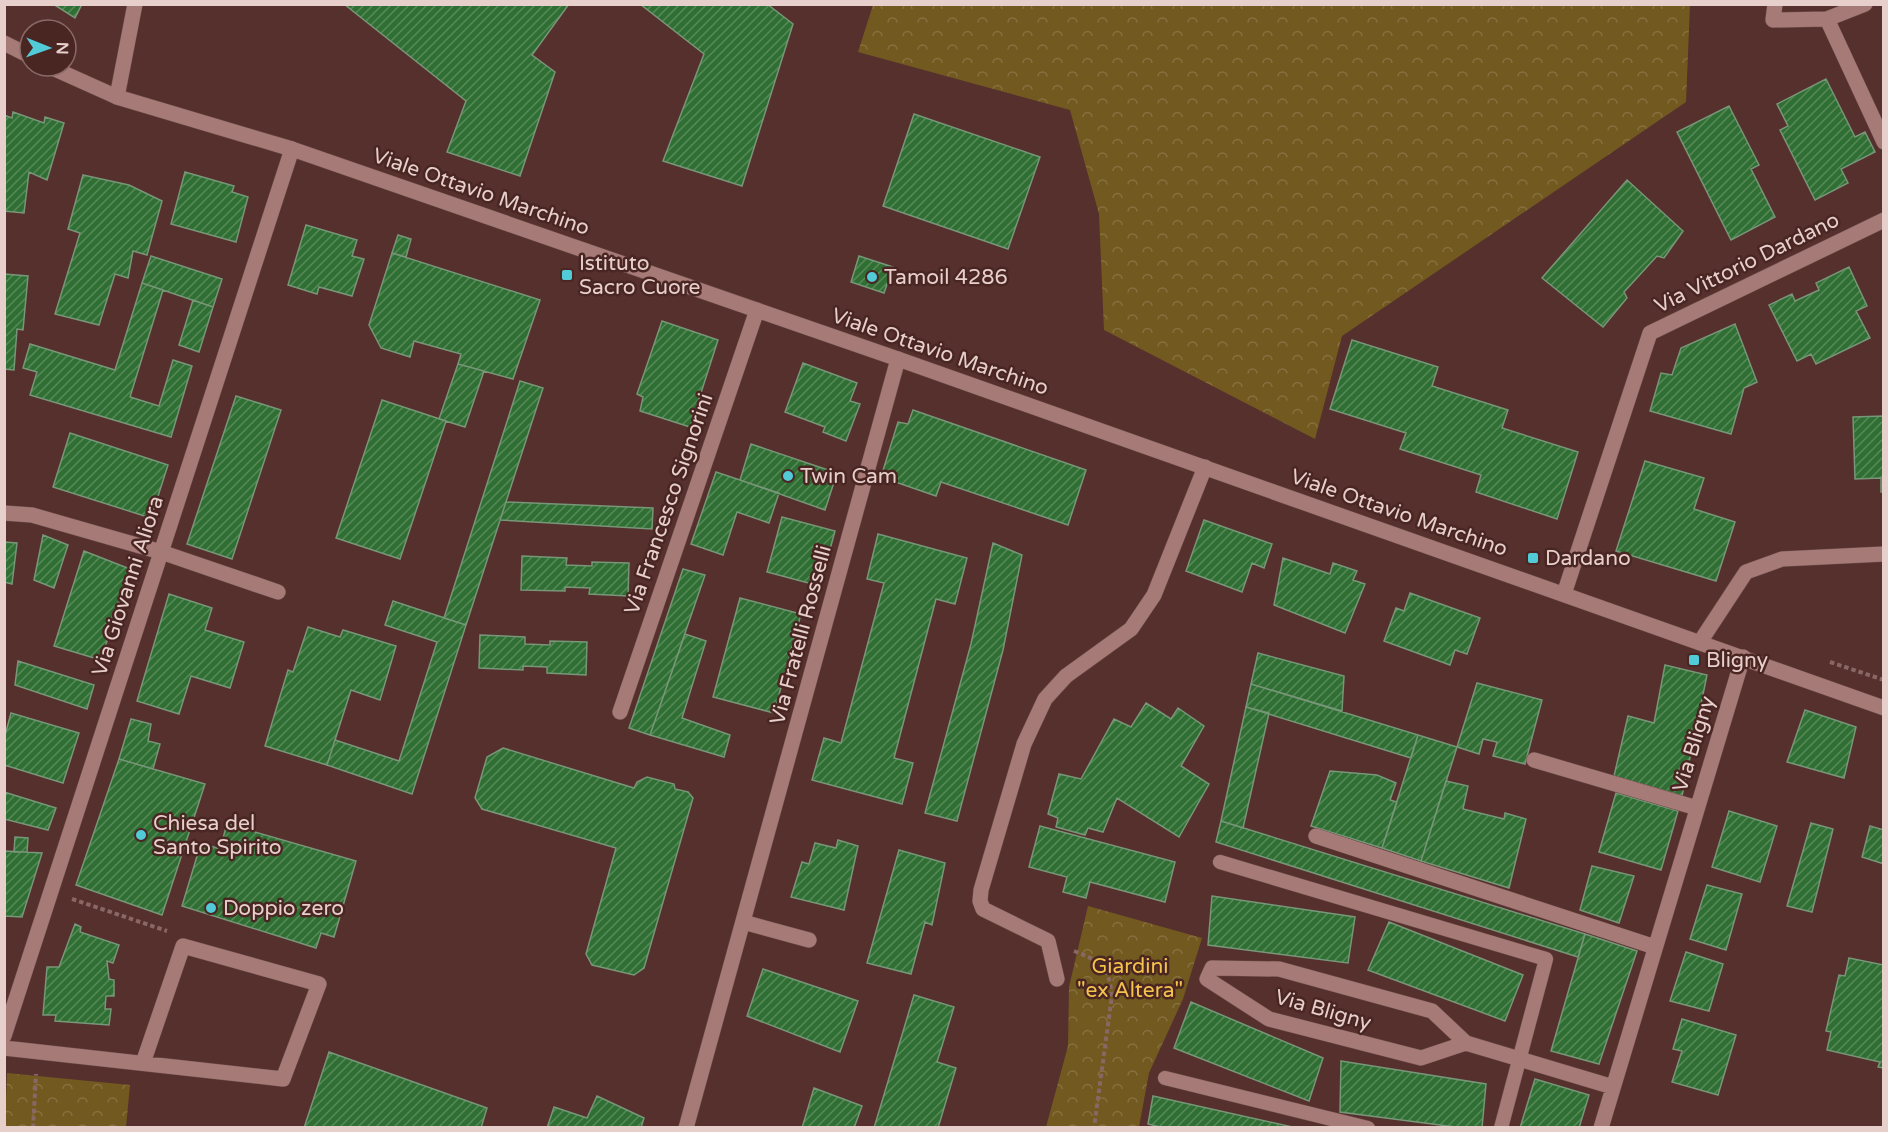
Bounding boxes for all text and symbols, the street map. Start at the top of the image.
north arrow [18,18,78,78]
text: N [52,42,72,55]
street label: Viale Ottavio Marchino [369,143,593,241]
street label: Via Vittorio Dardano [1651,207,1843,319]
place label: Istituto Sacro Cuore [579,251,701,300]
place label: Tamoil 4286 [884,265,1008,290]
marker: Istituto Sacro Cuore [560,268,574,282]
marker: Tamoil 4286 [865,270,879,284]
street label: Viale Ottavio Marchino [828,303,1052,401]
street label: Via Francesco Signorini [619,390,719,618]
place label: Twin Cam [800,464,897,489]
street label: Viale Ottavio Marchino [1287,464,1511,562]
marker: Twin Cam [781,469,795,483]
street label: Via Giovanni Aliora [87,493,169,679]
street label: Via Fratelli Rosselli [765,542,837,728]
place label: Dardano [1545,546,1631,571]
marker: Dardano [1526,551,1540,565]
place label: Bligny [1706,648,1768,673]
marker: Bligny [1687,653,1701,667]
street label: Via Bligny [1668,693,1720,795]
place label: Chiesa del Santo Spirito [153,811,282,860]
marker: Chiesa del Santo Spirito [134,828,148,842]
place label: Doppio zero [223,896,344,921]
marker: Doppio zero [204,901,218,915]
park label: Giardini "ex Altera" [1077,954,1183,1003]
street label: Via Bligny [1272,984,1374,1036]

